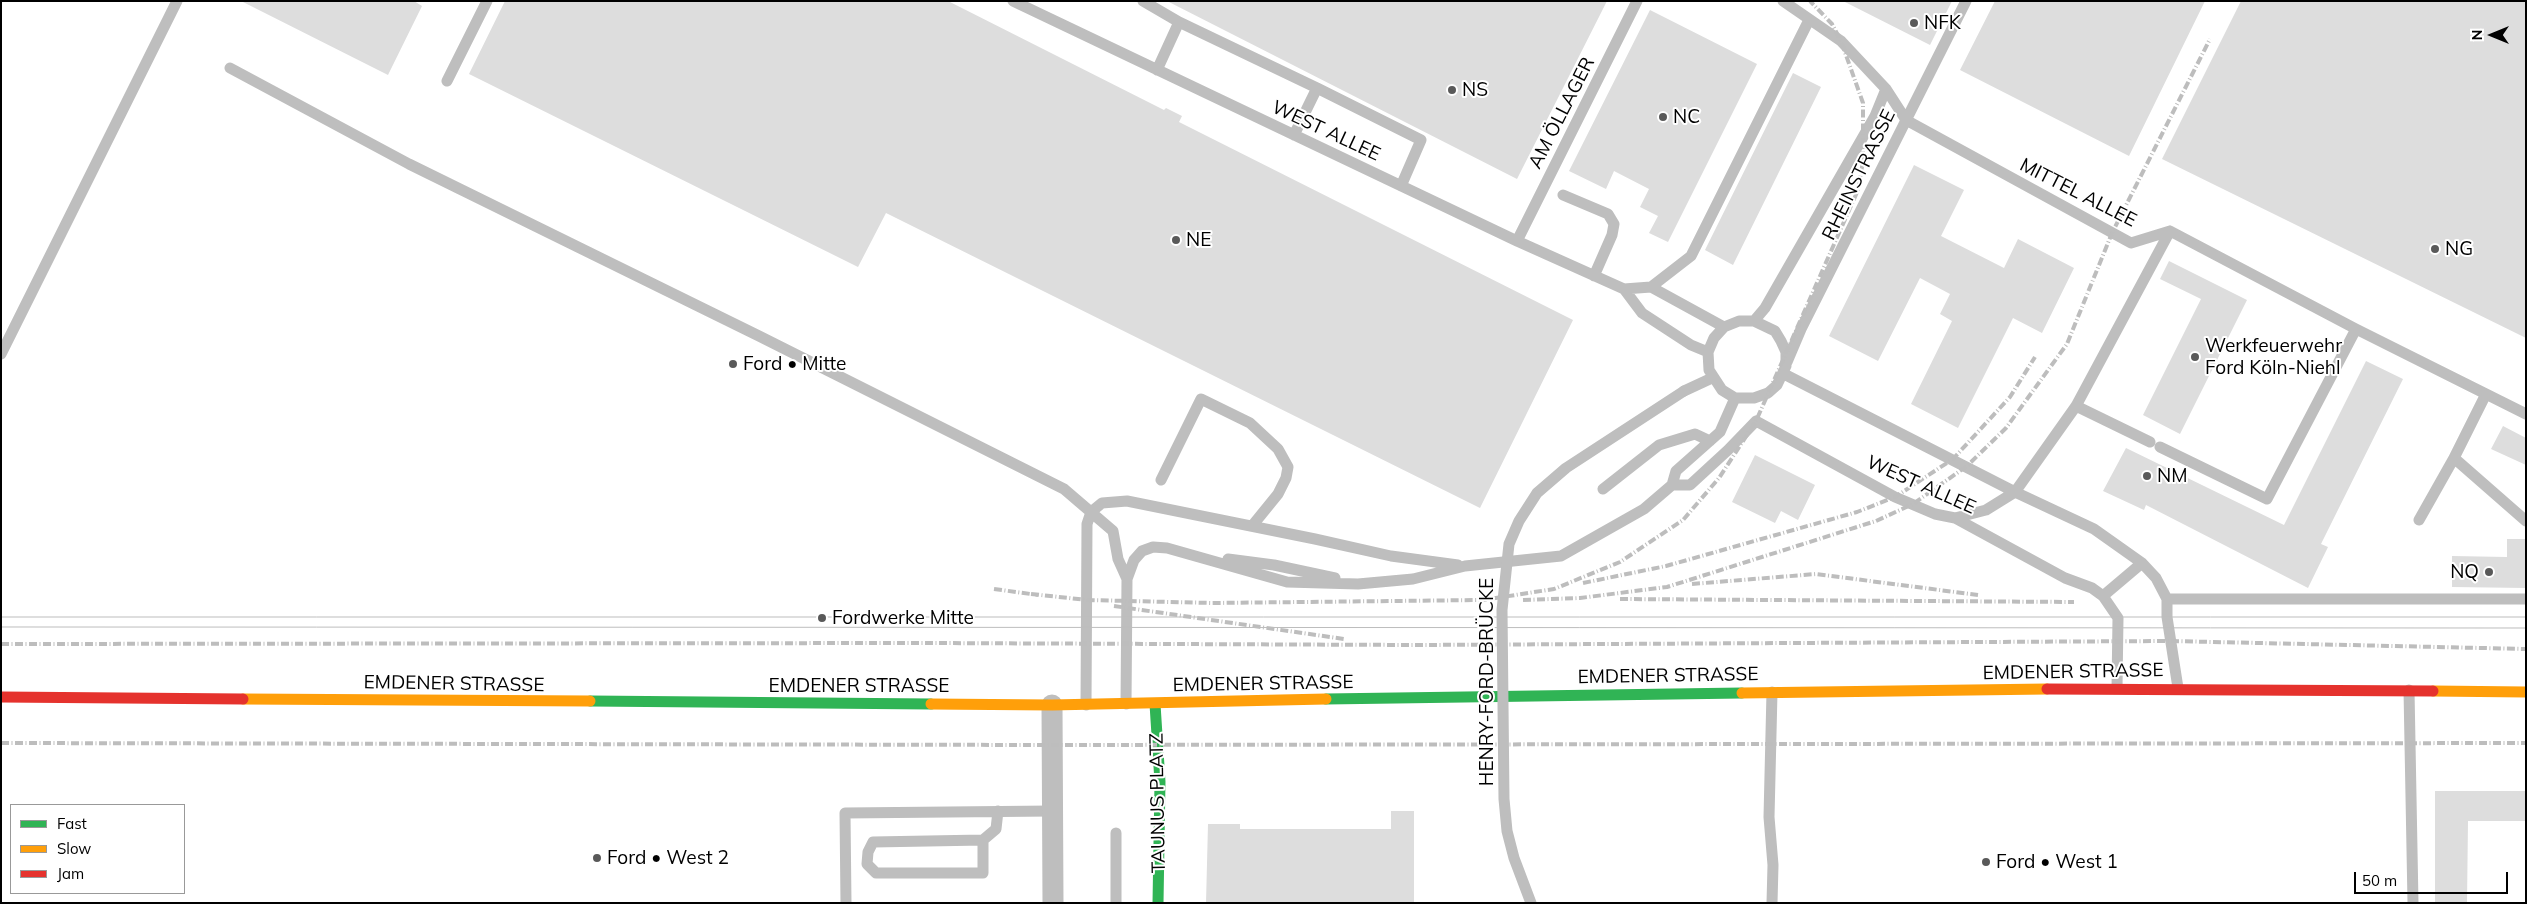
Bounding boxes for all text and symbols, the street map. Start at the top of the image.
north arrow [2467,10,2517,60]
place label: NFK [1924,12,1961,34]
marker: NFK [1908,17,1920,29]
text: N [2468,30,2486,40]
street label: AM ÖLLAGER [1524,53,1600,173]
place label: NS [1462,79,1488,101]
marker: NS [1446,84,1458,96]
street label: WEST ALLEE [1268,96,1384,166]
place label: NC [1673,106,1700,128]
street label: RHEINSTRASSE [1817,106,1901,244]
marker: NC [1657,111,1669,123]
street label: MITTEL ALLEE [2016,154,2140,232]
place label: NE [1186,229,1211,251]
marker: NE [1170,234,1182,246]
place label: NG [2445,238,2473,260]
marker: NG [2429,243,2441,255]
place label: Werkfeuerwehr Ford Köln-Niehl [2205,335,2342,379]
marker: Werkfeuerwehr Ford Köln-Niehl [2189,351,2201,363]
place label: Ford • Mitte [743,353,846,375]
marker: Ford • Mitte [727,358,739,370]
street label: WEST ALLEE [1863,451,1979,519]
place label: NM [2157,465,2187,487]
marker: NM [2141,470,2153,482]
place label: NQ [2450,561,2479,583]
marker: NQ [2483,566,2495,578]
street label: HENRY-FORD-BRÜCKE [1476,578,1498,786]
place label: Fordwerke Mitte [832,607,974,629]
marker: Fordwerke Mitte [816,612,828,624]
street label: EMDENER STRASSE [1982,659,2164,685]
street label: EMDENER STRASSE [1577,663,1759,689]
street label: EMDENER STRASSE [363,671,545,697]
street label: EMDENER STRASSE [1172,671,1354,697]
street label: EMDENER STRASSE [769,675,949,697]
street label: TAUNUS PLATZ [1145,733,1171,873]
legend [10,804,185,894]
text: Fast [57,814,87,833]
text: Slow [57,839,91,858]
place label: Ford • West 2 [607,847,729,869]
place label: Ford • West 1 [1996,851,2118,873]
marker: Ford • West 2 [591,852,603,864]
marker: Ford • West 1 [1980,856,1992,868]
scale bar [2357,862,2511,894]
text: Jam [57,864,84,883]
text: 50 m [2362,871,2397,890]

